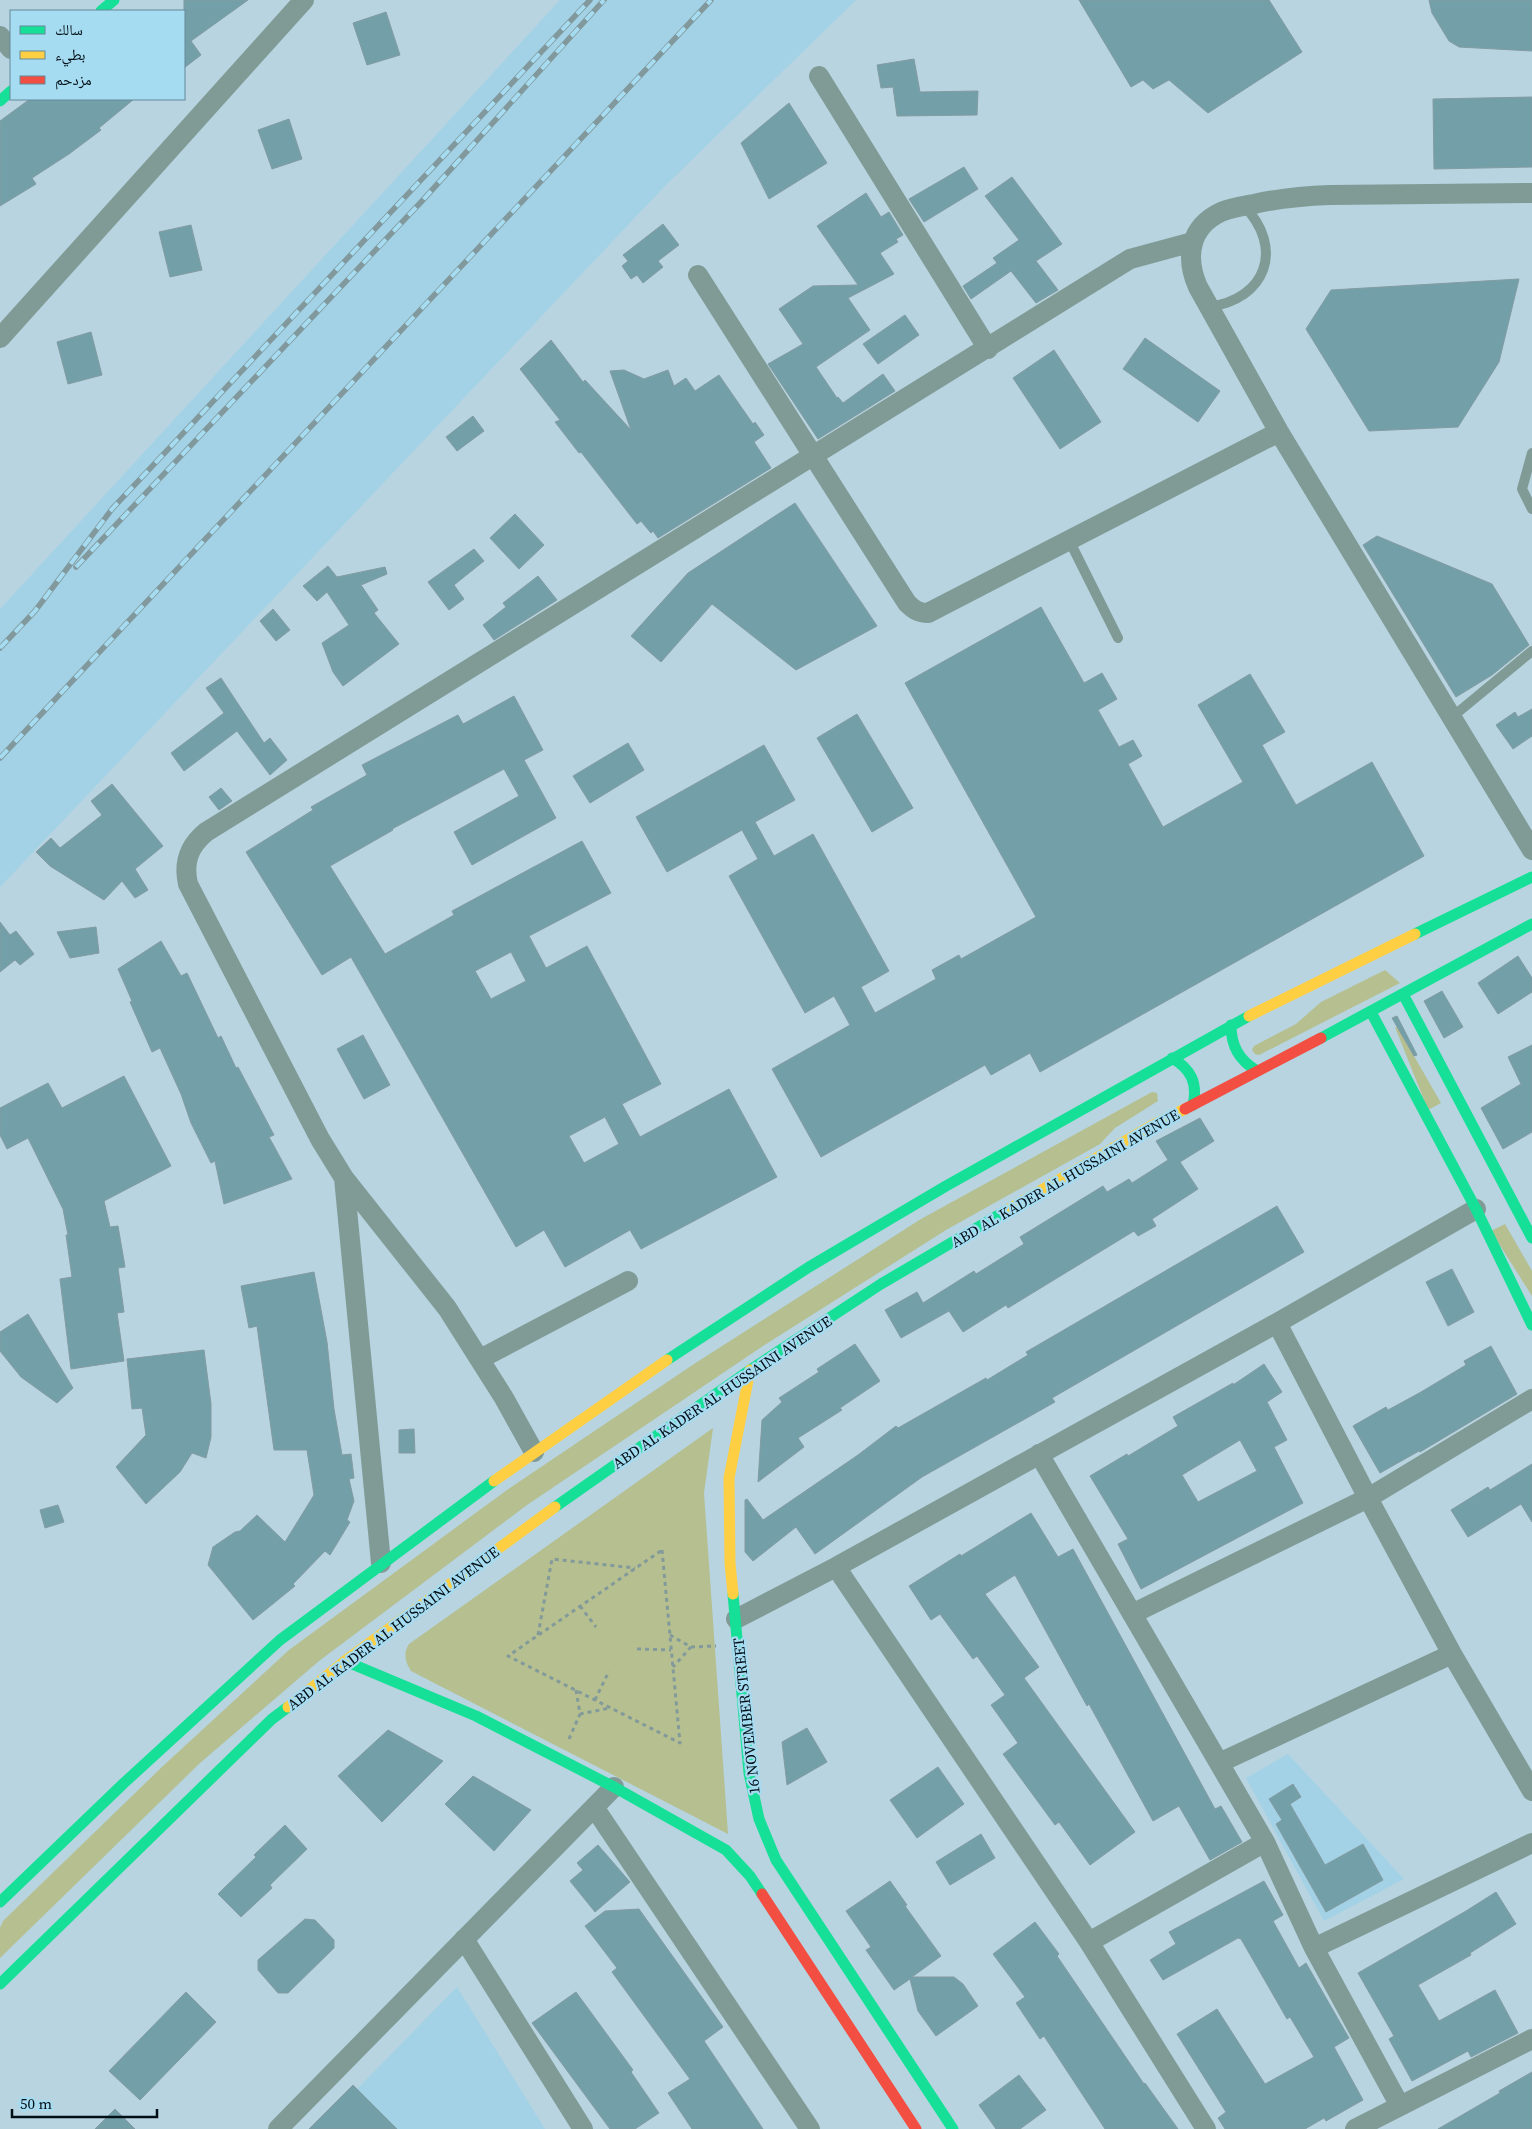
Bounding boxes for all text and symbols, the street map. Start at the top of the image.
legend [10,10,185,100]
text: سالك [55,19,83,40]
text: بطيء [55,44,85,67]
text: مزدحم [55,69,92,90]
street label: ABD AL KADER AL HUSSAINI AVENUE [947,1104,1183,1252]
street label: ABD AL KADER AL HUSSAINI AVENUE [608,1310,836,1474]
street label: ABD AL KADER AL HUSSAINI AVENUE [283,1541,503,1715]
street label: 16 NOVEMBER STREET [727,1637,765,1795]
scale bar [12,2086,158,2118]
text: 50 m [20,2093,52,2114]

